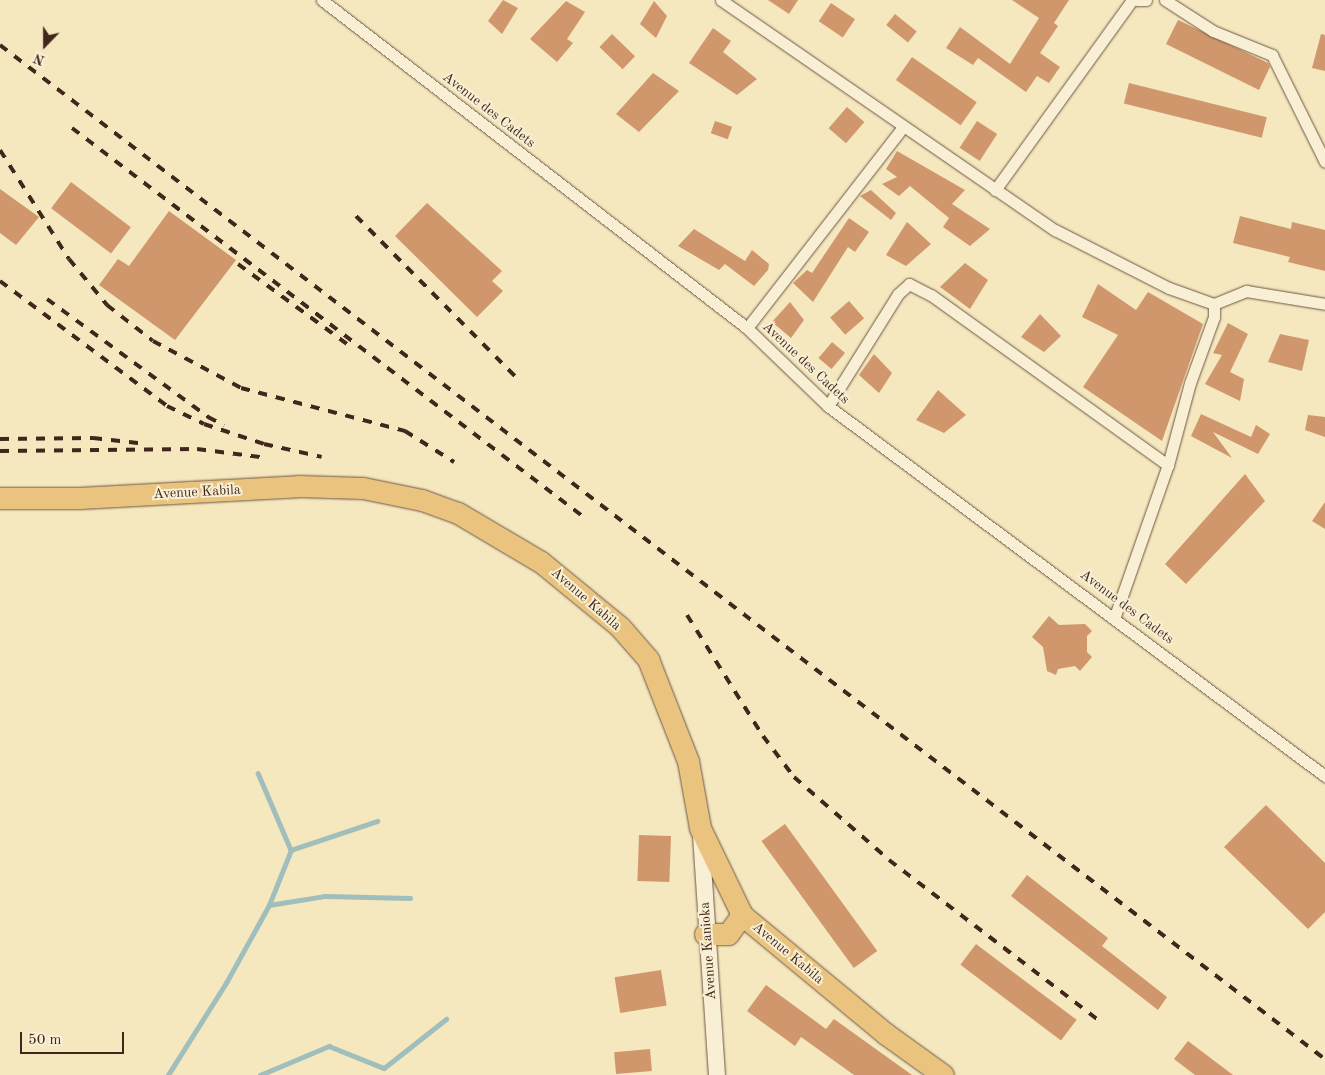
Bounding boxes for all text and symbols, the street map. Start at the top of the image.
north arrow [20,20,70,70]
text: N [32,50,47,67]
street label: Avenue des Cadets [439,69,539,151]
street label: Avenue des Cadets [759,318,853,408]
street label: Avenue Kabila [153,481,241,503]
street label: Avenue Kabila [547,564,625,634]
street label: Avenue des Cadets [1077,566,1177,648]
street label: Avenue Kanioka [696,901,720,1001]
street label: Avenue Kabila [749,918,827,988]
scale bar [22,1022,126,1054]
text: 50 m [28,1033,62,1048]

